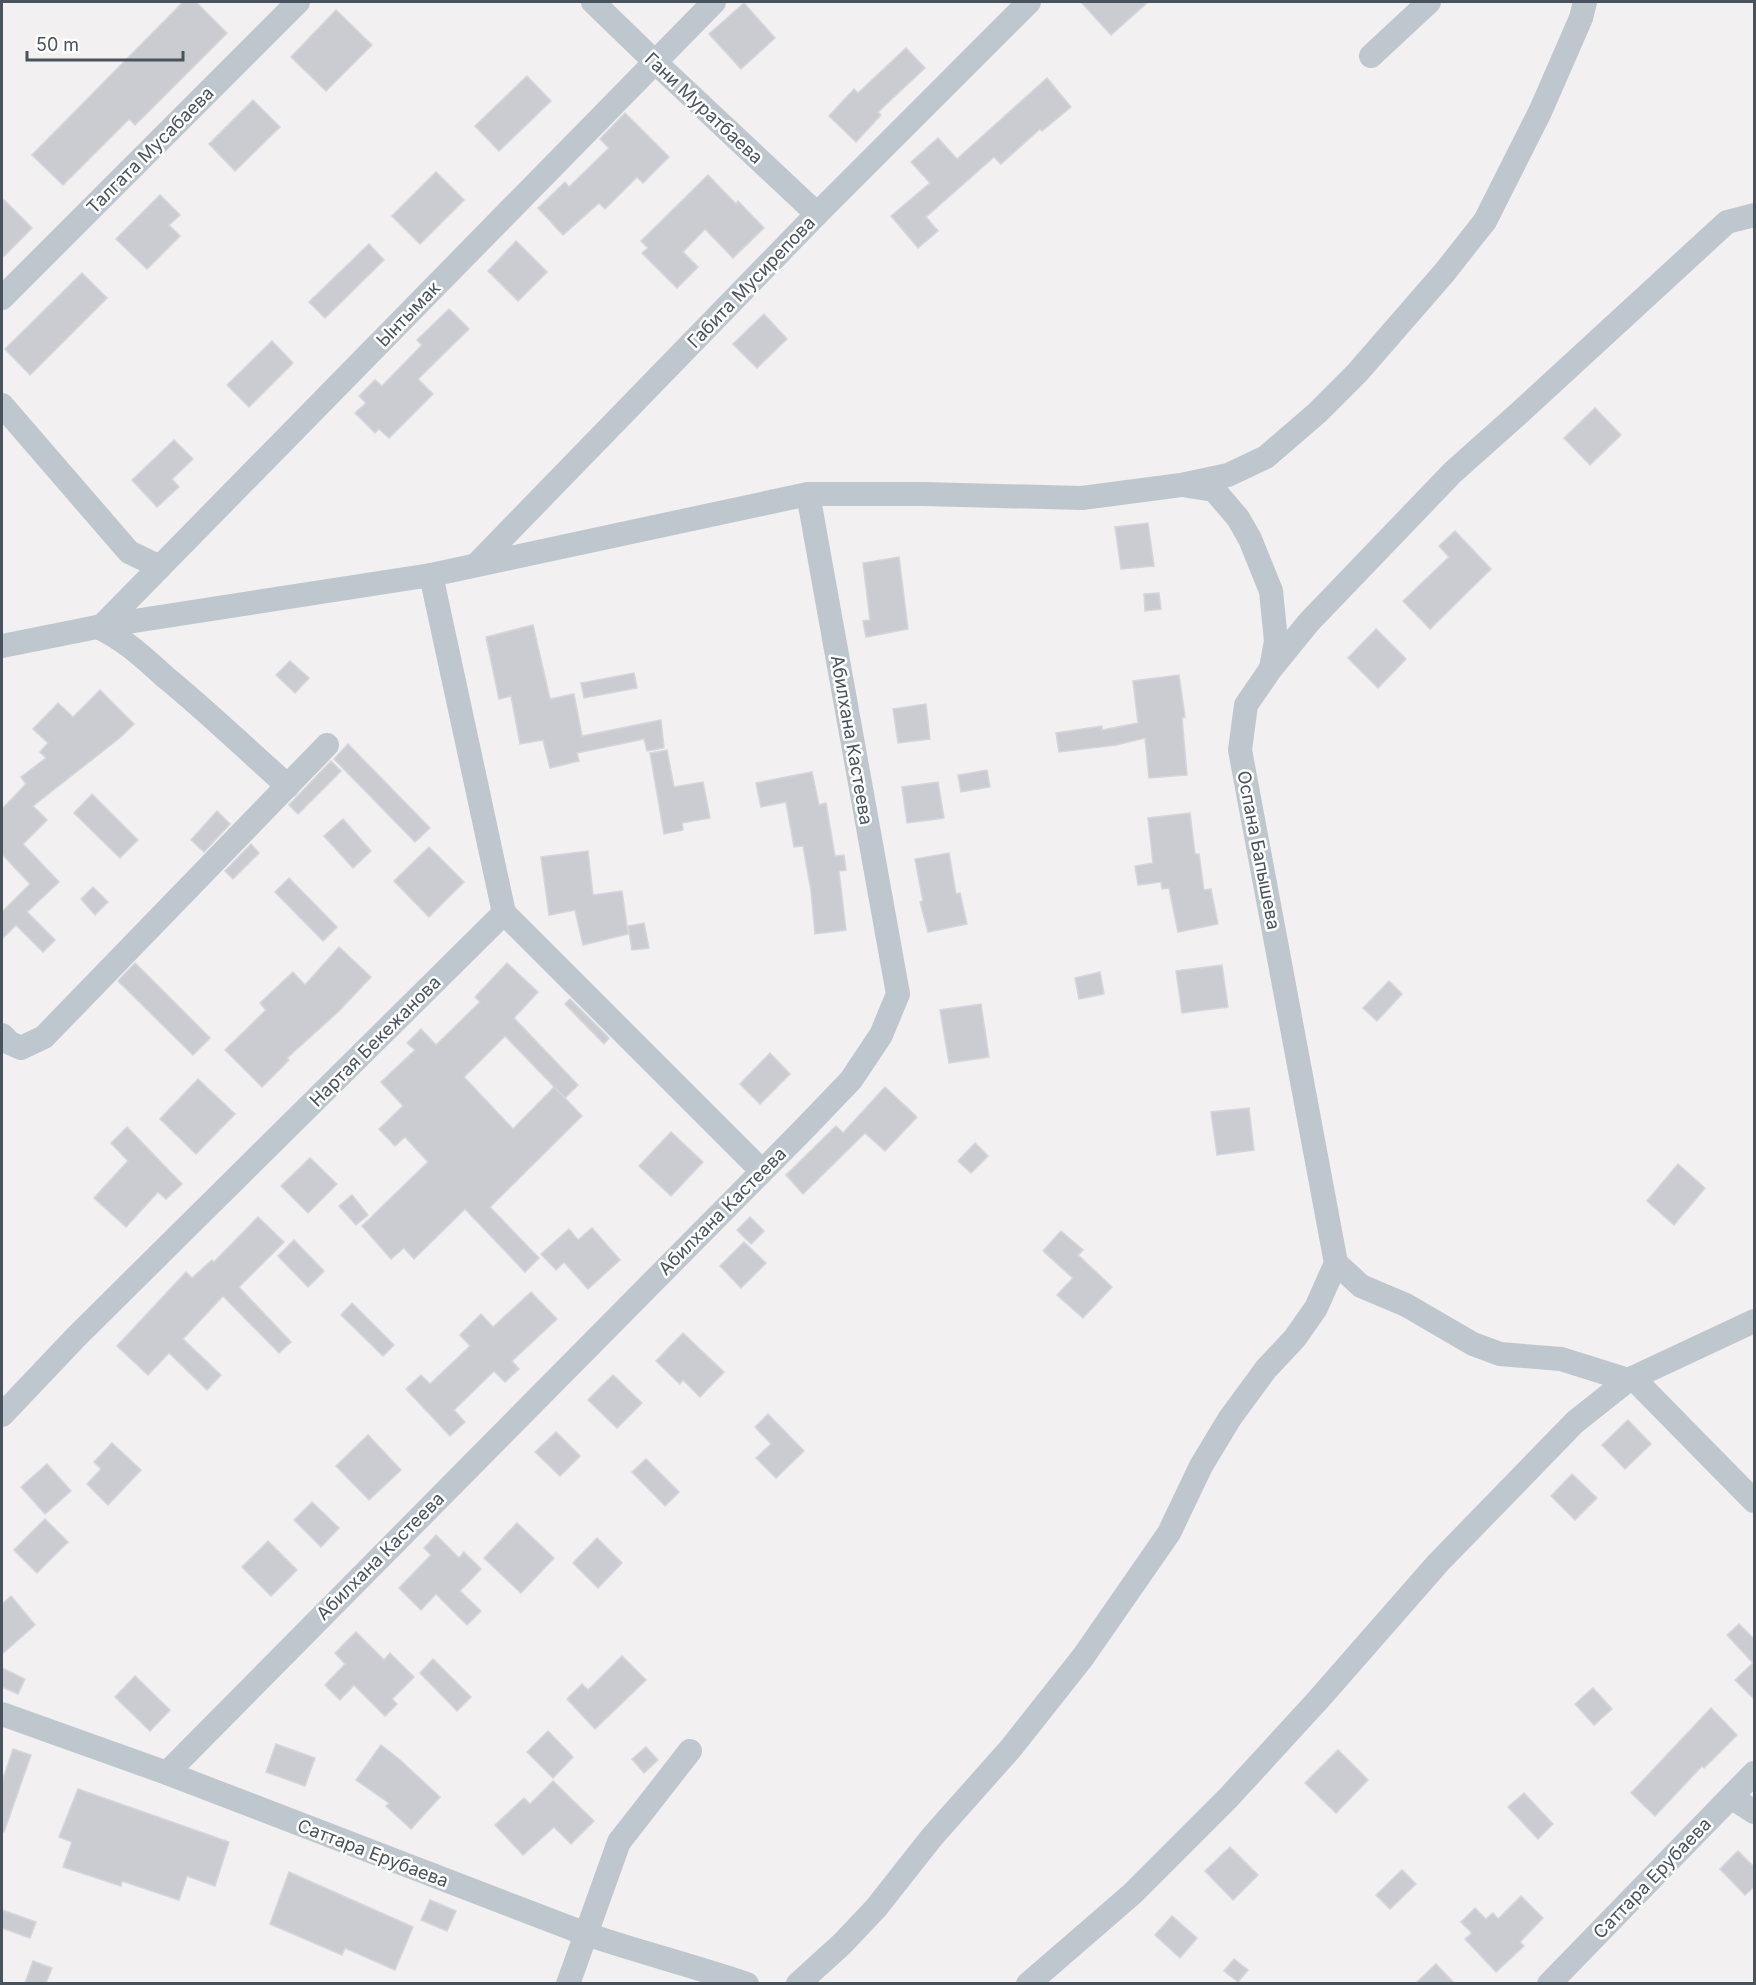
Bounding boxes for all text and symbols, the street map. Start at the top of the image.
scale bar [27,24,183,62]
text: 50 m [36,34,79,55]
street label: Гани Муратбаева [641,48,767,168]
street label: Талгата Мусабаева [82,82,218,218]
street label: Габита Мусирепова [683,212,819,352]
street label: Ынтымак [372,277,444,351]
street label: Абилхана Кастеева [827,654,877,826]
street label: Оспана Бапышева [1233,769,1285,931]
street label: Нартая Бекежанова [305,971,445,1111]
street label: Абилхана Кастеева [654,1143,790,1279]
street label: Абилхана Кастеева [312,1488,448,1624]
street label: Саттара Ерубаева [1589,1813,1715,1943]
street label: Саттара Ерубаева [295,1815,451,1891]

